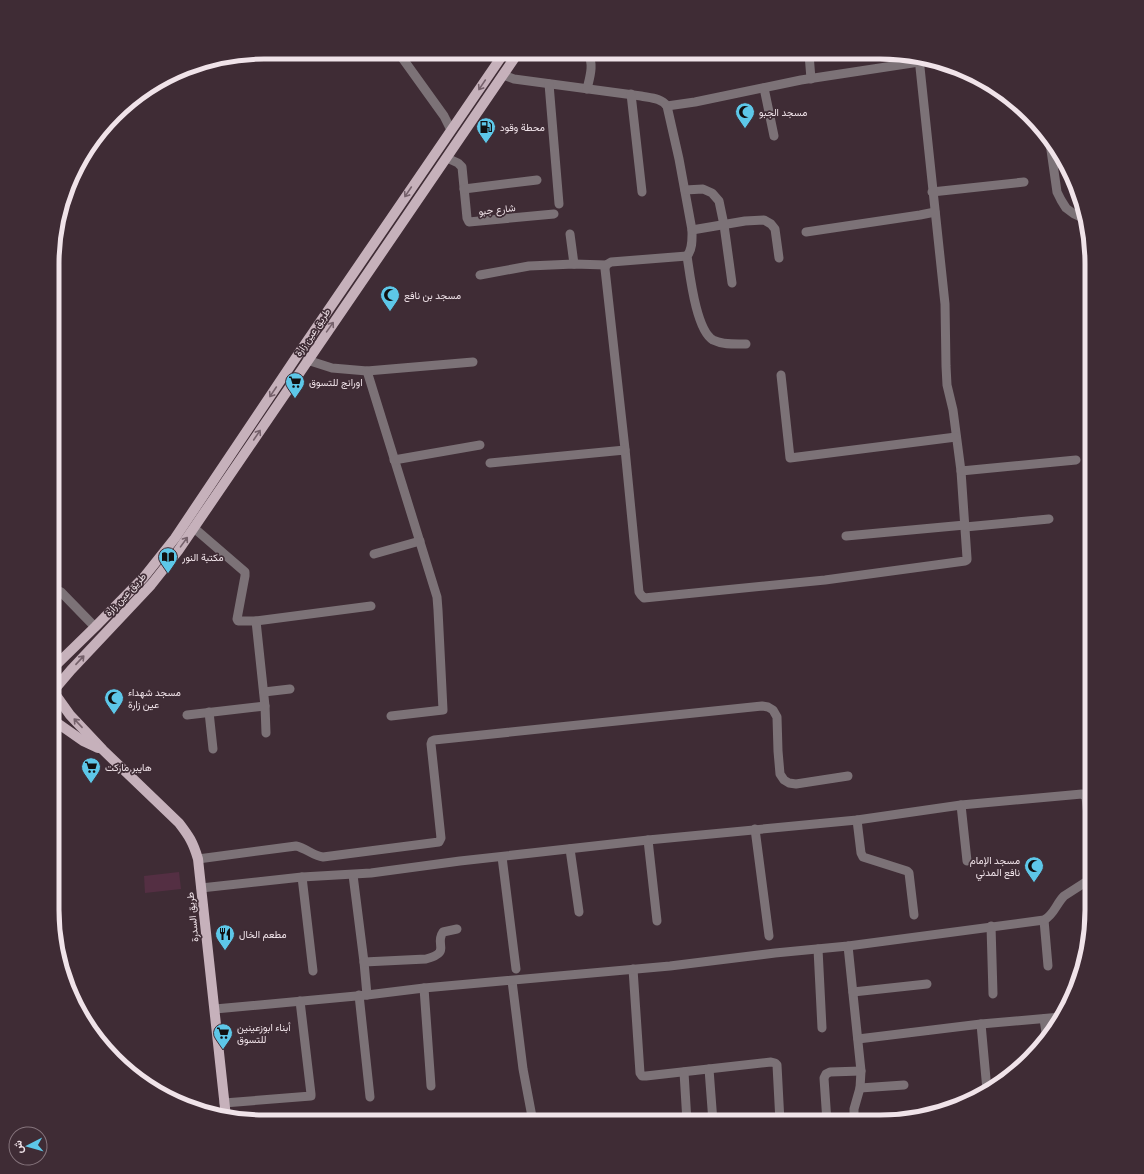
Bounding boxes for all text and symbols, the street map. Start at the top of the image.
one-way arrow [478,79,486,90]
mosque icon: مسجد الجبو [734,101,756,129]
place label: مسجد الجبو [759,105,807,119]
fuel station icon: محطة وقود [475,116,497,144]
place label: محطة وقود [500,120,545,134]
one-way arrow [404,186,412,198]
street label: شارع جبو [478,200,516,218]
mosque icon: مسجد بن نافع [379,284,401,312]
place label: مسجد بن نافع [404,288,461,302]
street label: طريق عين زارة [291,305,333,359]
one-way arrow [326,322,334,333]
supermarket icon: اورانج للتسوق [284,371,306,399]
place label: اورانج للتسوق [309,375,363,389]
one-way arrow [268,387,277,398]
one-way arrow [253,429,262,440]
one-way arrow [180,537,188,548]
library icon: مكتبة النور [157,546,179,574]
place label: مكتبة النور [181,550,224,564]
street label: طريق عين زارة [101,569,149,619]
one-way arrow [75,655,84,665]
place label: مسجد شهداء عين زارة [128,685,181,711]
mosque icon: مسجد شهداء عين زارة [103,687,125,715]
one-way arrow [73,718,83,728]
supermarket icon: هايبر ماركت [80,756,102,784]
place label: هايبر ماركت [105,760,152,774]
place label: مسجد الإمام نافع المدني [970,853,1020,881]
mosque icon: مسجد الإمام نافع المدني [1023,855,1045,883]
street label: طريق السدرة [182,891,202,943]
restaurant icon: مطعم الخال [214,923,236,951]
place label: مطعم الخال [239,927,287,941]
place label: أبناء ابوزعينين للتسوق [237,1020,291,1046]
supermarket icon: أبناء ابوزعينين للتسوق [212,1022,234,1050]
north arrow [8,1126,48,1166]
text: ش [9,1140,26,1154]

